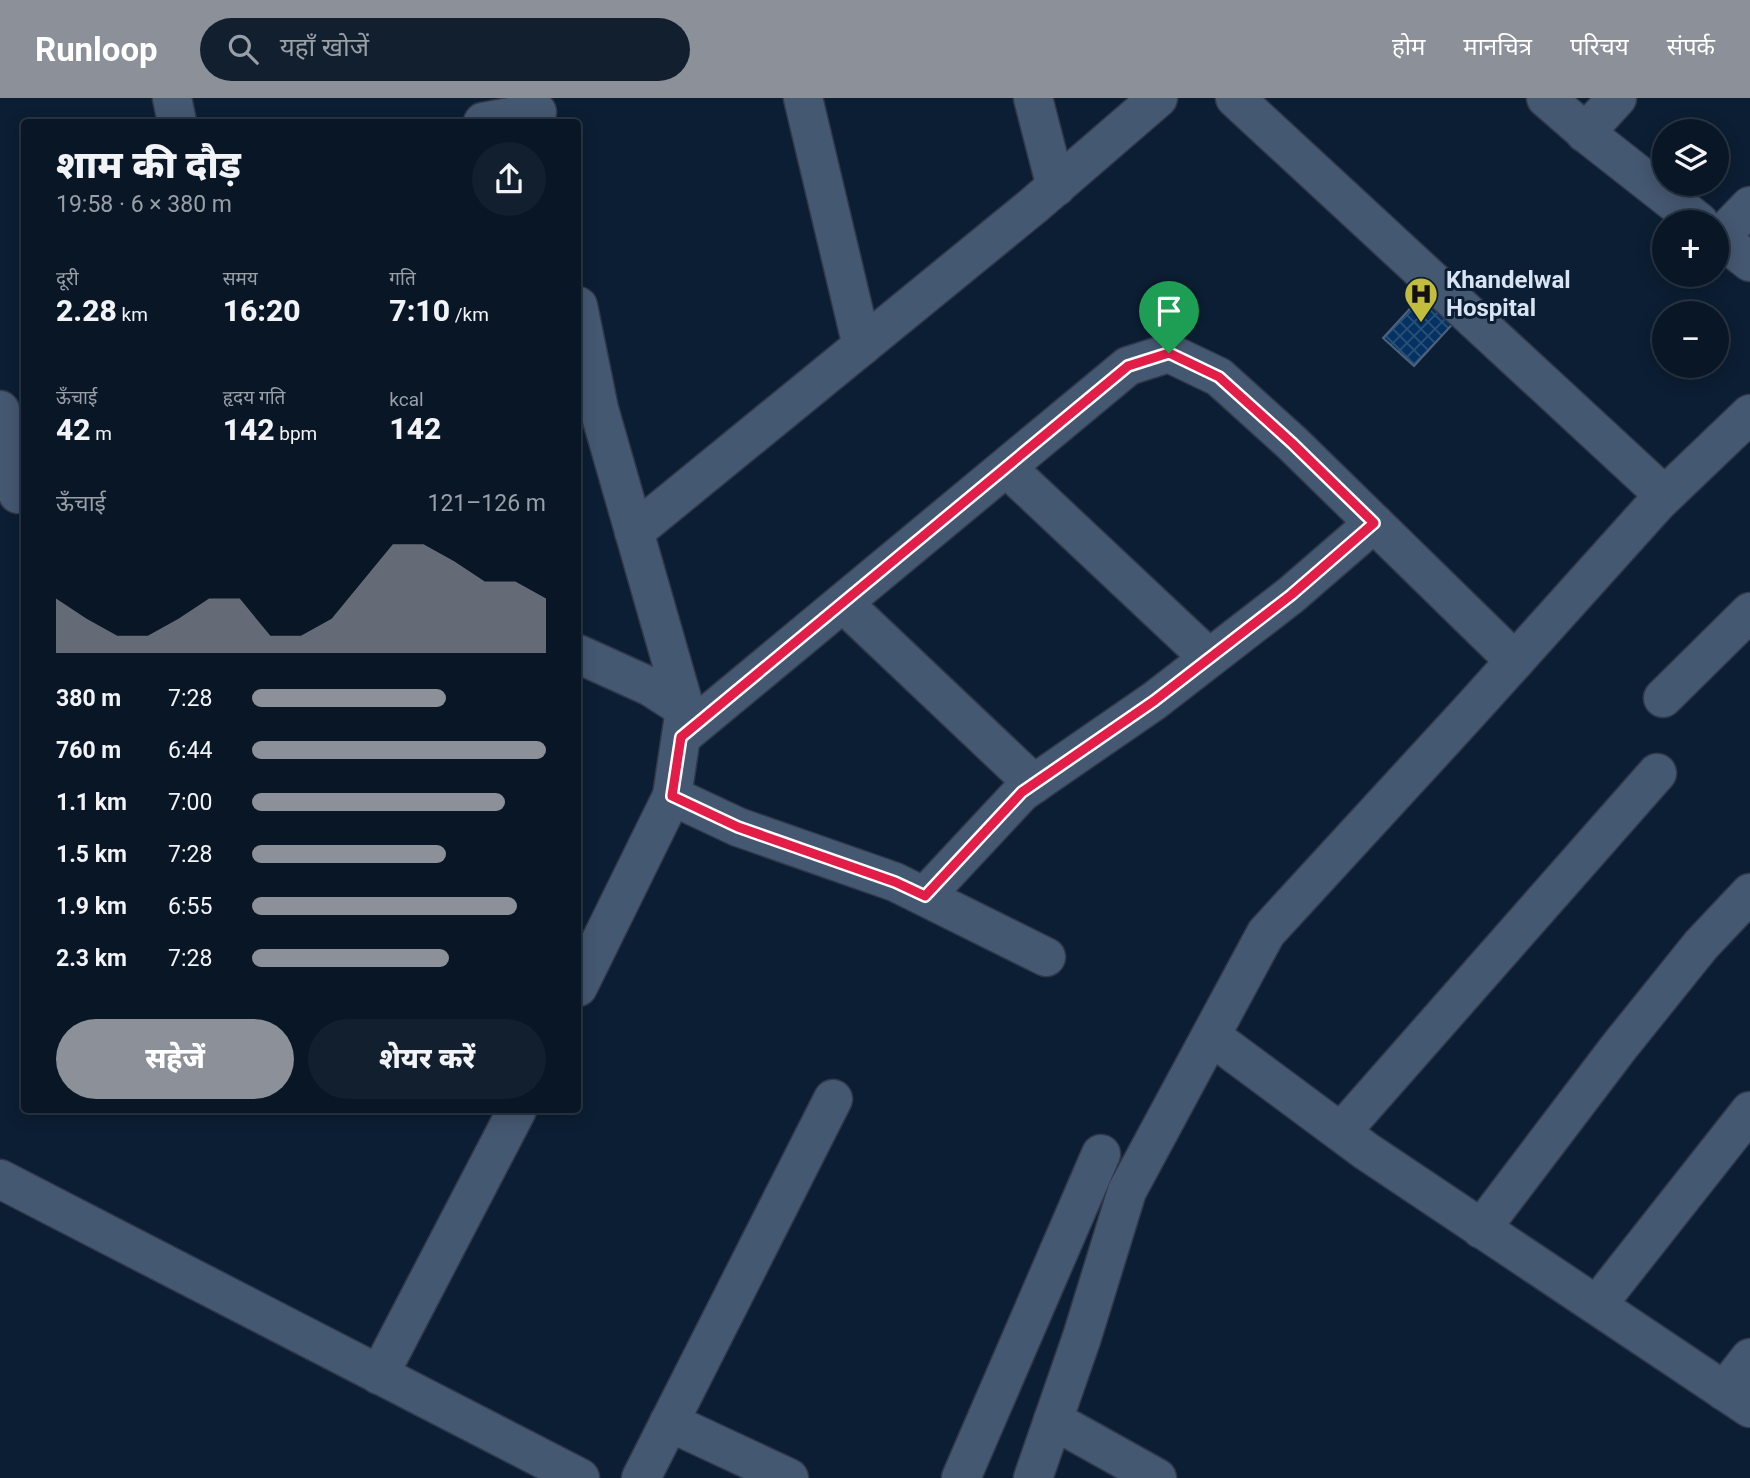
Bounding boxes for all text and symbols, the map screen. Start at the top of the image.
search box [200,18,690,81]
text: Runloop [35,30,158,69]
icon: search [224,30,262,68]
text: यहाँ खोजें [280,32,369,62]
text: होम [1392,33,1425,61]
text: मानचित्र [1463,33,1532,61]
text: परिचय [1570,33,1629,61]
text: संपर्क [1667,33,1715,61]
map controls [1652,119,1729,378]
button: layers [1652,119,1729,196]
button: share [472,142,546,216]
text: शाम की दौड़ [56,143,241,187]
text: 19:58 · 6 × 380 m [56,191,232,218]
button: + [1652,210,1729,287]
place label: Khandelwal Hospital [1446,266,1571,322]
text: दूरी [56,267,79,290]
text: समय [223,267,258,290]
text: गति [389,267,416,290]
hospital icon: Khandelwal Hospital [1402,275,1440,324]
pin [1139,281,1199,353]
icon: arrive [1150,292,1188,330]
text: 2.28 [56,293,117,328]
text: 16:20 [223,293,301,328]
text: 7:10 [389,293,450,328]
button: − [1652,301,1729,378]
text: km [117,303,148,326]
text: /km [450,303,489,326]
text: ऊँचाई [56,386,97,409]
text: हृदय गति [223,386,285,409]
text: kcal [389,388,424,411]
text: 142 [389,411,441,446]
text: 42 [56,412,91,447]
text: 142 [223,412,275,447]
text: m [91,422,112,445]
text: bpm [275,422,317,445]
text: ऊँचाई [56,490,106,517]
text: 121–126 m [427,490,546,517]
text: 380 m [56,685,121,712]
text: 7:28 [168,685,212,712]
text: 760 m [56,737,121,764]
text: 6:44 [168,737,212,764]
text: 1.1 km [56,789,127,816]
text: 7:00 [168,789,212,816]
text: 1.5 km [56,841,127,868]
text: 7:28 [168,841,212,868]
text: 1.9 km [56,893,127,920]
text: 6:55 [168,893,212,920]
text: 2.3 km [56,945,127,972]
text: 7:28 [168,945,212,972]
button: सहेजें [56,1019,294,1099]
button: शेयर करें [308,1019,546,1099]

